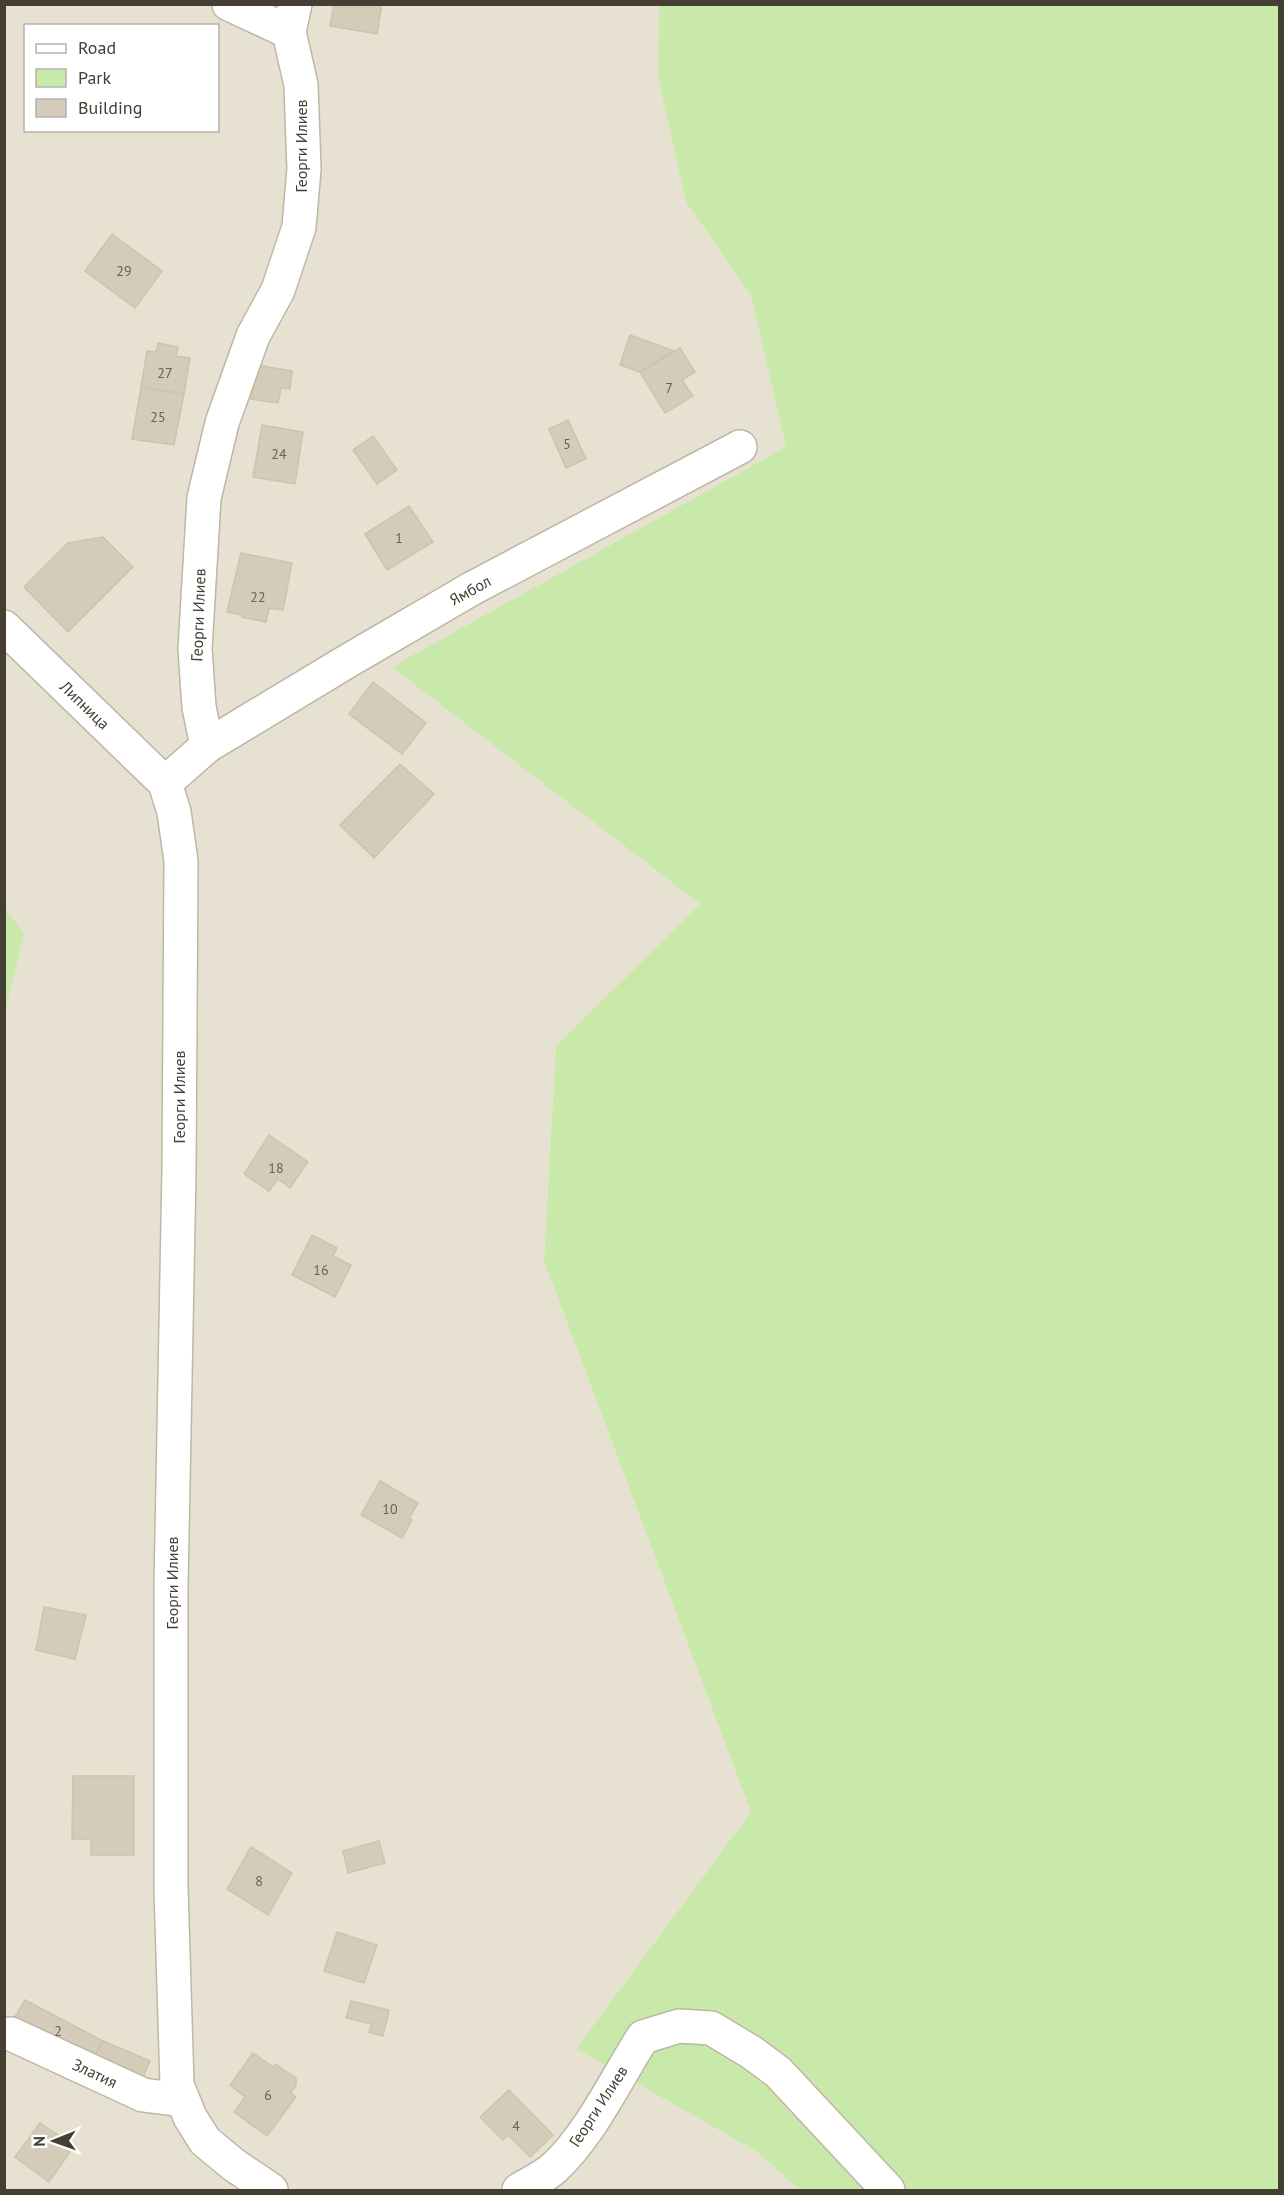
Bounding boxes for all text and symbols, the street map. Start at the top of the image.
legend [24,24,219,132]
text: Road [78,36,116,59]
text: Park [78,66,111,89]
text: Building [78,96,142,119]
street label: Георги Илиев [291,99,311,193]
house number: 29 [116,262,132,280]
house number: 27 [157,364,173,382]
house number: 7 [665,379,673,397]
house number: 25 [150,408,166,426]
house number: 5 [563,435,571,453]
house number: 24 [271,445,287,463]
house number: 1 [395,529,403,547]
street label: Георги Илиев [186,568,210,662]
street label: Ямбол [446,570,494,610]
house number: 22 [250,588,266,606]
street label: Липница [55,676,114,734]
street label: Георги Илиев [169,1050,189,1144]
house number: 18 [268,1159,284,1177]
house number: 16 [313,1261,329,1279]
house number: 10 [382,1500,398,1518]
street label: Георги Илиев [162,1536,182,1630]
house number: 8 [255,1872,263,1890]
house number: 2 [54,2022,62,2040]
street label: Златия [69,2054,121,2092]
street label: Георги Илиев [564,2061,632,2151]
house number: 6 [264,2086,272,2104]
north arrow [24,2111,84,2171]
house number: 4 [512,2117,520,2135]
text: N [29,2136,49,2147]

